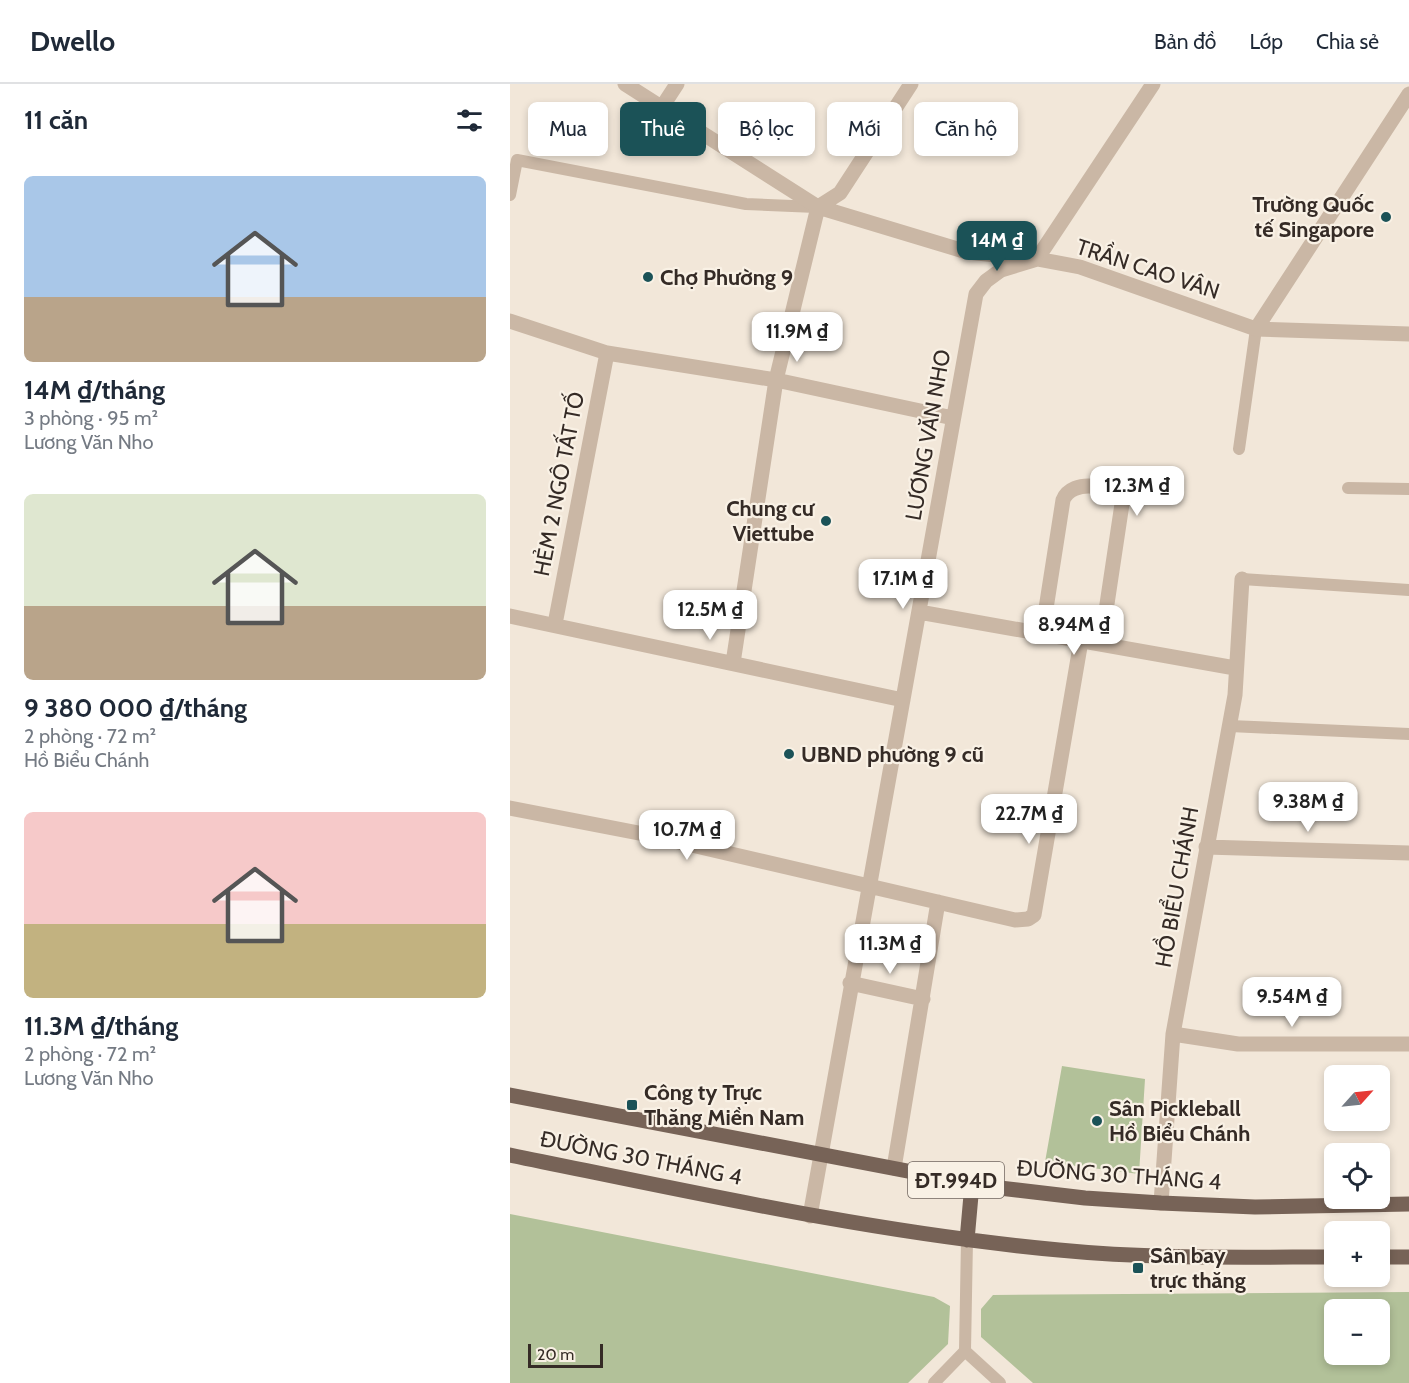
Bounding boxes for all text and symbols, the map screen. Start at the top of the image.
text: Dwello [30,24,115,58]
text: Bản đồ [1154,29,1216,54]
text: Lớp [1249,29,1283,54]
text: Chia sẻ [1316,29,1379,54]
chip: Mua [528,102,608,156]
chip: Thuê [620,102,706,156]
chip: Bộ lọc [718,102,815,156]
chip: Mới [827,102,902,156]
chip: Căn hộ [914,102,1018,156]
text: 11 căn [24,104,88,136]
icon: filters [453,104,486,137]
place label: Trường Quốc tế Singapore [1252,191,1374,243]
marker: Trường Quốc tế Singapore [1379,210,1393,224]
icon: home [201,215,309,323]
pin: 14M ₫ [955,221,1039,272]
text: 14M ₫ [971,228,1023,252]
street label: TRẦN CAO VÂN [1073,231,1224,305]
place label: Chợ Phường 9 [660,264,793,291]
marker: Chợ Phường 9 [641,270,655,284]
pin: 11.9M ₫ [742,312,852,363]
text: 11.9M ₫ [766,319,828,343]
street label: LƯƠNG VĂN NHO [900,347,956,523]
text: 14M ₫/tháng [24,374,165,406]
street label: HẺM 2 NGÔ TẤT TỐ [526,389,590,578]
text: 3 phòng · 95 m² [24,406,158,430]
text: Lương Văn Nho [24,430,153,454]
pin: 12.3M ₫ [1082,466,1192,517]
text: 12.3M ₫ [1104,473,1170,497]
place label: Chung cư Viettube [726,495,816,547]
marker: Chung cư Viettube [819,514,833,528]
icon: home [201,533,309,641]
pin: 17.1M ₫ [848,559,958,610]
text: 17.1M ₫ [873,566,933,590]
pin: 12.5M ₫ [655,590,765,641]
text: 12.5M ₫ [677,597,743,621]
pin: 8.94M ₫ [1019,605,1129,656]
text: 8.94M ₫ [1038,612,1110,636]
text: 9 380 000 ₫/tháng [24,692,247,724]
text: 2 phòng · 72 m² [24,724,156,748]
place label: UBND phường 9 cũ [801,741,984,768]
marker: UBND phường 9 cũ [782,747,796,761]
text: Hồ Biểu Chánh [24,748,149,772]
pin: 9.38M ₫ [1253,782,1363,833]
text: 9.38M ₫ [1273,789,1343,813]
pin: 22.7M ₫ [974,794,1084,845]
text: 22.7M ₫ [995,801,1063,825]
street label: HỒ BIỂU CHÁNH [1148,804,1204,970]
pin: 10.7M ₫ [632,810,742,861]
text: 10.7M ₫ [653,817,721,841]
icon: home [201,851,309,959]
pin: 11.3M ₫ [835,924,945,975]
text: 11.3M ₫ [859,931,921,955]
pin: 9.54M ₫ [1237,977,1347,1028]
text: 9.54M ₫ [1256,984,1328,1008]
text: 11.3M ₫/tháng [24,1010,178,1042]
text: 2 phòng · 72 m² [24,1042,156,1066]
north arrow [1324,1065,1390,1131]
map controls [1324,1065,1390,1365]
text: Lương Văn Nho [24,1066,153,1090]
place label: Công ty Trực Thăng Miền Nam [644,1079,805,1131]
place label: Sân Pickleball Hồ Biểu Chánh [1109,1095,1250,1147]
marker: Công ty Trực Thăng Miền Nam [625,1098,639,1112]
marker: Sân Pickleball Hồ Biểu Chánh [1090,1114,1104,1128]
street label: ĐƯỜNG 30 THÁNG 4 [538,1125,745,1191]
button: locate [1324,1143,1390,1209]
street label: ĐƯỜNG 30 THÁNG 4 [1016,1154,1223,1196]
road number: ĐT.994D [908,1162,1004,1198]
button: + [1324,1221,1390,1287]
place label: Sân bay trực thăng [1150,1242,1246,1294]
marker: Sân bay trực thăng [1131,1261,1145,1275]
button: − [1324,1299,1390,1365]
scale bar [528,1341,603,1368]
text: 20 m [537,1345,574,1364]

